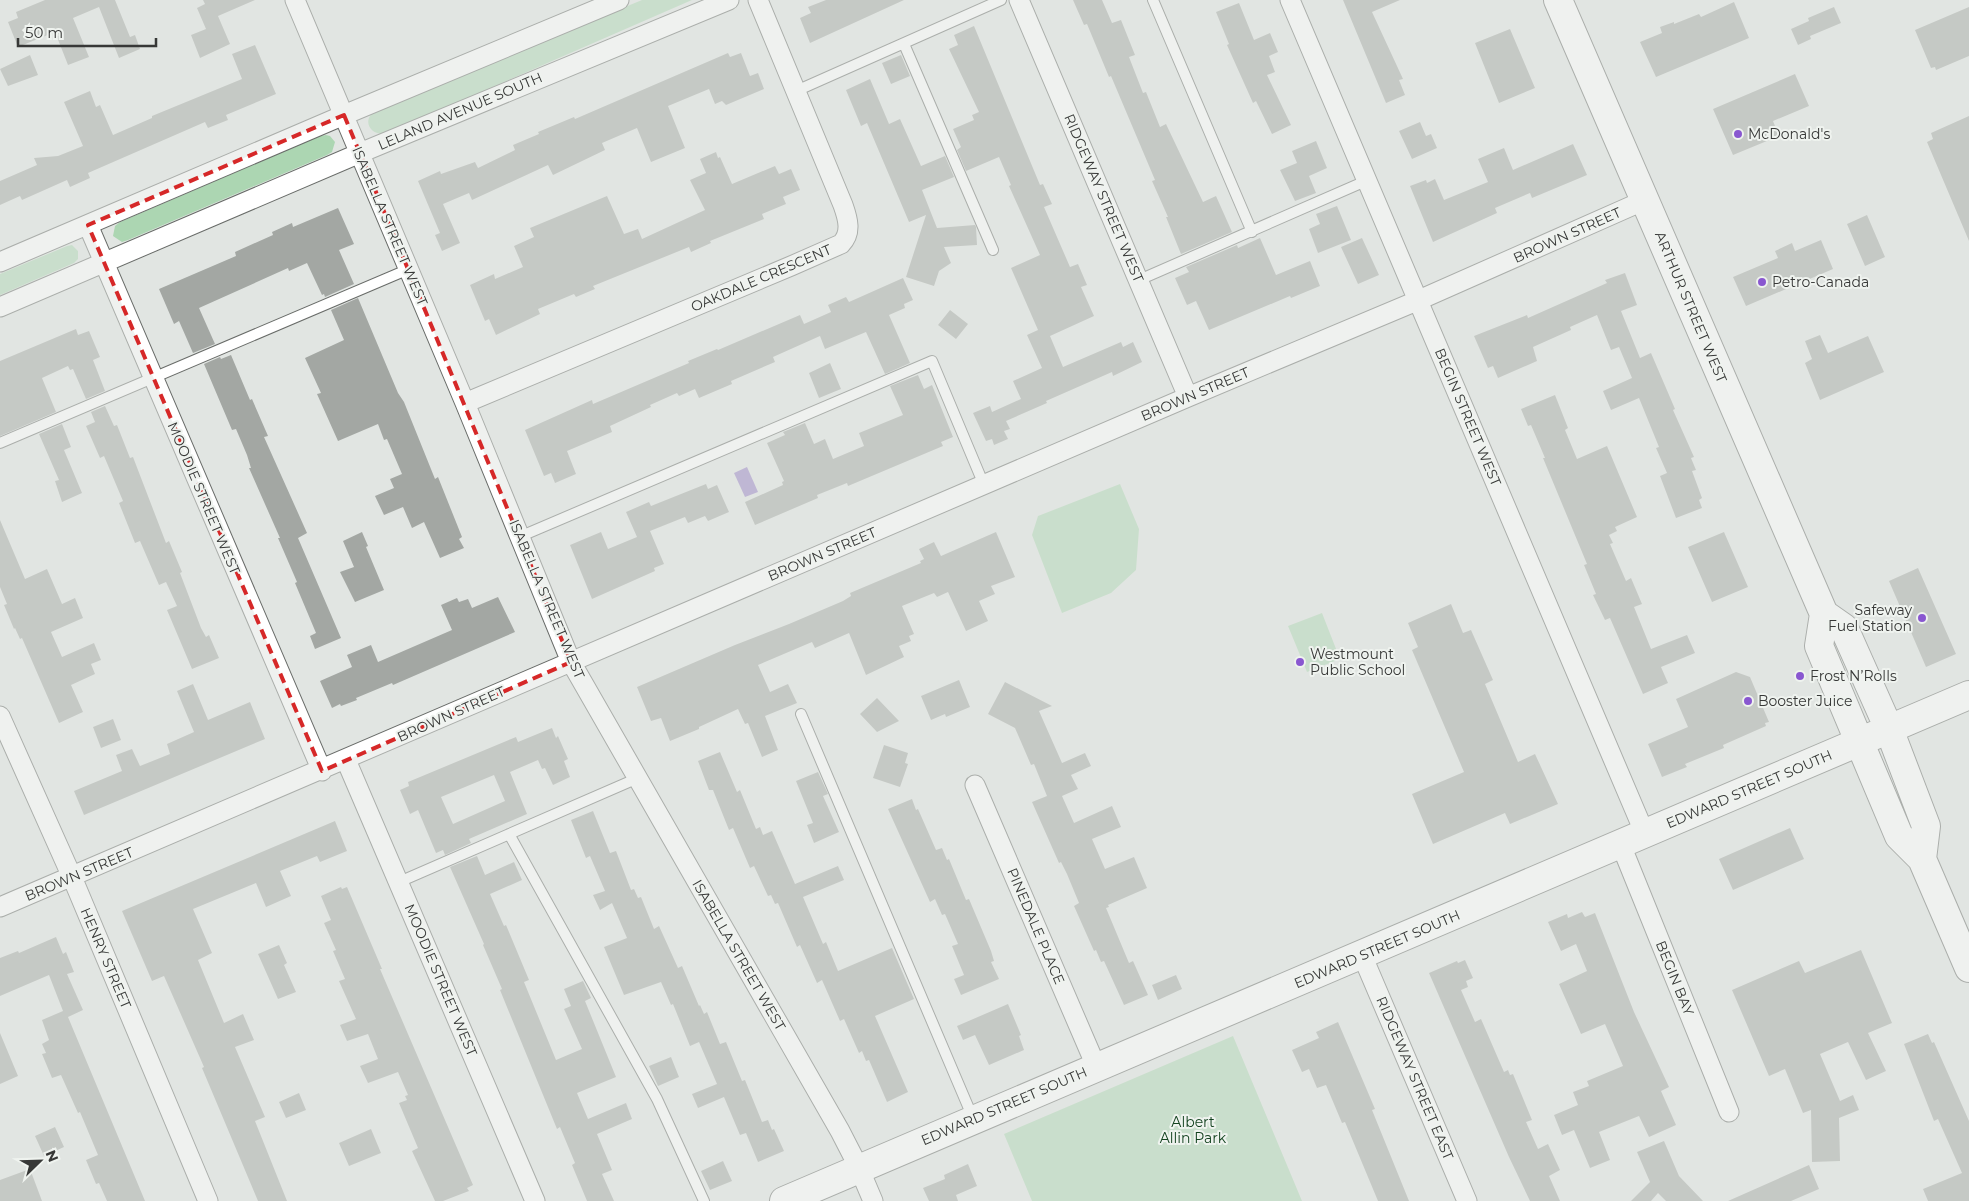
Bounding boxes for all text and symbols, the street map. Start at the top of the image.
scale bar [18,15,155,47]
text: 50 m [25,23,63,42]
street label: LELAND AVENUE SOUTH [375,68,545,154]
street label: RIDGEWAY STREET WEST [1060,111,1148,285]
place label: McDonald's [1748,125,1830,143]
marker: McDonald's [1732,128,1744,140]
street label: ISABELLA STREET WEST [348,144,432,308]
street label: BROWN STREET [1510,203,1624,267]
street label: ARTHUR STREET WEST [1651,229,1731,385]
street label: OAKDALE CRESCENT [688,240,834,316]
place label: Petro-Canada [1772,273,1869,291]
marker: Petro-Canada [1756,276,1768,288]
street label: BEGIN STREET WEST [1431,345,1505,489]
street label: BROWN STREET [1138,363,1252,425]
street label: MOODIE STREET WEST [164,419,244,577]
street label: ISABELLA STREET WEST [505,517,589,681]
street label: BROWN STREET [765,523,879,585]
place label: Safeway Fuel Station [1828,601,1912,635]
marker: Safeway Fuel Station [1916,612,1928,624]
place label: Westmount Public School [1310,645,1405,679]
marker: Westmount Public School [1294,656,1306,668]
place label: Frost N’Rolls [1810,667,1897,685]
marker: Frost N’Rolls [1794,670,1806,682]
street label: BROWN STREET [394,682,508,746]
place label: Booster Juice [1758,692,1853,710]
marker: Booster Juice [1742,695,1754,707]
street label: EDWARD STREET SOUTH [1663,746,1835,832]
street label: BROWN STREET [22,843,136,905]
street label: PINEDALE PLACE [1003,865,1069,987]
street label: ISABELLA STREET WEST [688,876,790,1034]
street label: MOODIE STREET WEST [401,901,481,1059]
street label: HENRY STREET [77,905,135,1011]
street label: EDWARD STREET SOUTH [1291,906,1463,992]
street label: BEGIN BAY [1652,938,1698,1018]
street label: RIDGEWAY STREET EAST [1372,994,1458,1162]
street label: EDWARD STREET SOUTH [918,1063,1090,1149]
park label: Albert Allin Park [1160,1113,1227,1147]
north arrow [15,1136,65,1186]
text: N [41,1147,62,1165]

